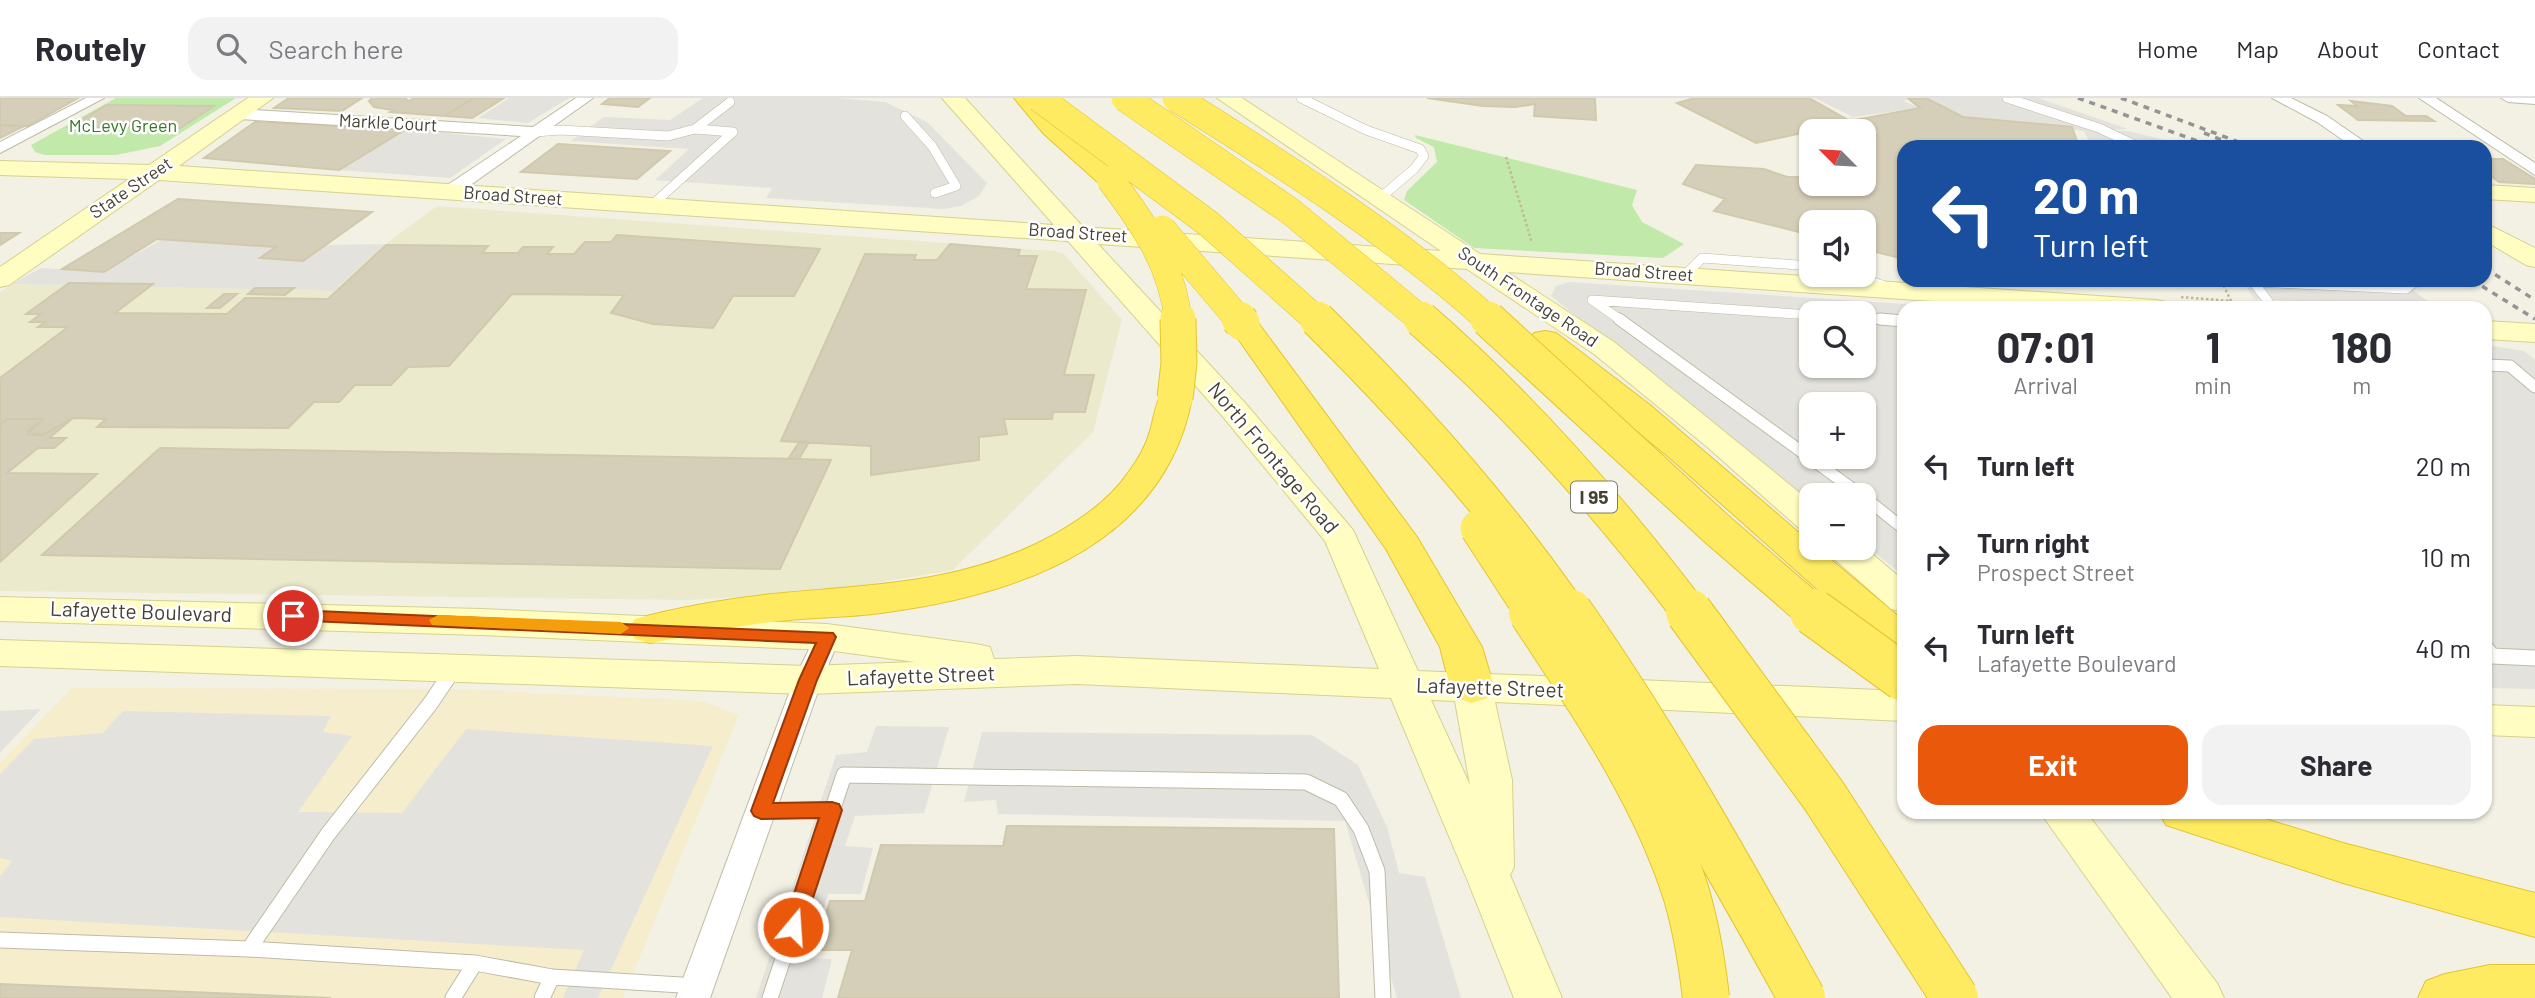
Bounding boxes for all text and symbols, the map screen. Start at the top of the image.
search box [188,17,678,80]
text: Routely [35,28,146,68]
icon: search [212,29,250,67]
text: Search here [268,33,404,64]
text: Home [2137,34,2198,63]
text: Map [2236,34,2279,63]
text: About [2317,34,2379,63]
text: Contact [2417,34,2500,63]
street label: Markle Court [338,108,438,136]
park label: McLevy Green [69,114,177,136]
north arrow [1799,119,1876,196]
map controls [1799,119,1876,560]
street label: State Street [85,152,176,223]
text: 20 m [2033,165,2139,224]
icon: left [1918,168,2009,259]
street label: Broad Street [463,181,563,209]
button: sound [1799,210,1876,287]
street label: Broad Street [1028,218,1128,246]
text: Turn left [2033,225,2150,263]
street label: South Frontage Road [1454,241,1603,351]
street label: Broad Street [1594,257,1694,285]
button: search [1799,301,1876,378]
text: 07:01 [1996,321,2095,371]
text: 1 [2205,321,2220,371]
text: 180 [2331,321,2393,371]
text: Arrival [2013,371,2078,399]
text: min [2194,371,2232,399]
text: m [2352,371,2371,399]
street label: North Frontage Road [1203,376,1345,538]
button: + [1799,392,1876,469]
icon: left [1918,447,1956,485]
text: Turn left [1977,450,2075,481]
text: 20 m [2416,450,2471,481]
road number: I 95 [1571,482,1617,512]
button: − [1799,483,1876,560]
text: Turn right [1977,527,2090,558]
icon: right [1918,538,1956,576]
text: 10 m [2421,541,2471,572]
text: Prospect Street [1977,558,2135,586]
pin [263,586,323,646]
street label: Lafayette Boulevard [50,595,232,626]
icon: arrive [274,597,312,635]
text: Turn left [1977,618,2075,649]
icon: left [1918,629,1956,667]
text: 40 m [2415,632,2471,663]
text: Lafayette Boulevard [1977,649,2176,677]
street label: Lafayette Street [846,659,996,690]
street label: Lafayette Street [1415,671,1565,702]
button: Exit [1918,725,2188,805]
button: Share [2202,725,2471,805]
position arrow [756,890,830,964]

